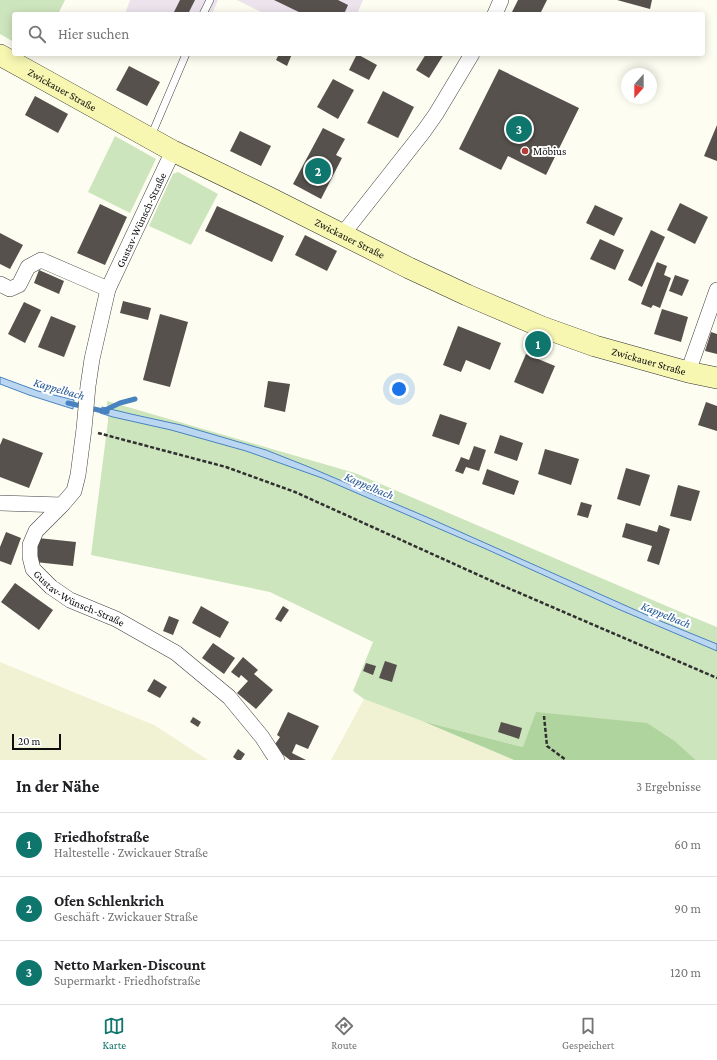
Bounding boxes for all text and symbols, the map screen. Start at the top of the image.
search box [12,12,705,56]
icon: search [26,23,48,45]
text: Hier suchen [58,26,129,42]
street label: Zwickauer Straße [26,66,99,113]
north arrow [621,68,657,104]
pin: 3 [506,114,532,144]
place label: Möbius [533,145,566,157]
marker: Möbius [520,146,530,156]
pin: 2 [305,156,331,186]
street label: Gustav-Wünsch-Straße [114,170,168,269]
street label: Zwickauer Straße [313,216,387,261]
pin: 1 [525,329,551,359]
street label: Zwickauer Straße [610,345,688,377]
water label: Kappelbach [32,375,86,403]
your location [389,379,409,399]
water label: Kappelbach [342,469,396,503]
street label: Gustav-Wünsch-Straße [31,567,127,629]
water label: Kappelbach [639,599,693,631]
scale bar [12,732,61,751]
text: 20 m [18,735,40,747]
text: In der Nähe [16,777,99,796]
text: 3 Ergebnisse [636,779,701,794]
text: Friedhofstraße [54,829,149,845]
text: 1 [27,837,31,852]
text: 60 m [674,837,701,852]
text: Haltestelle · Zwickauer Straße [54,845,208,860]
text: Ofen Schlenkrich [54,893,164,909]
text: 2 [26,901,32,916]
text: 90 m [674,901,701,916]
text: Geschäft · Zwickauer Straße [54,909,198,924]
text: Netto Marken-Discount [54,957,206,973]
text: 3 [26,965,32,980]
text: 120 m [670,965,701,980]
text: Supermarkt · Friedhofstraße [54,973,201,988]
tab: Karte [103,1015,126,1051]
tab: Route [331,1015,357,1051]
tab: Gespeichert [562,1015,614,1051]

